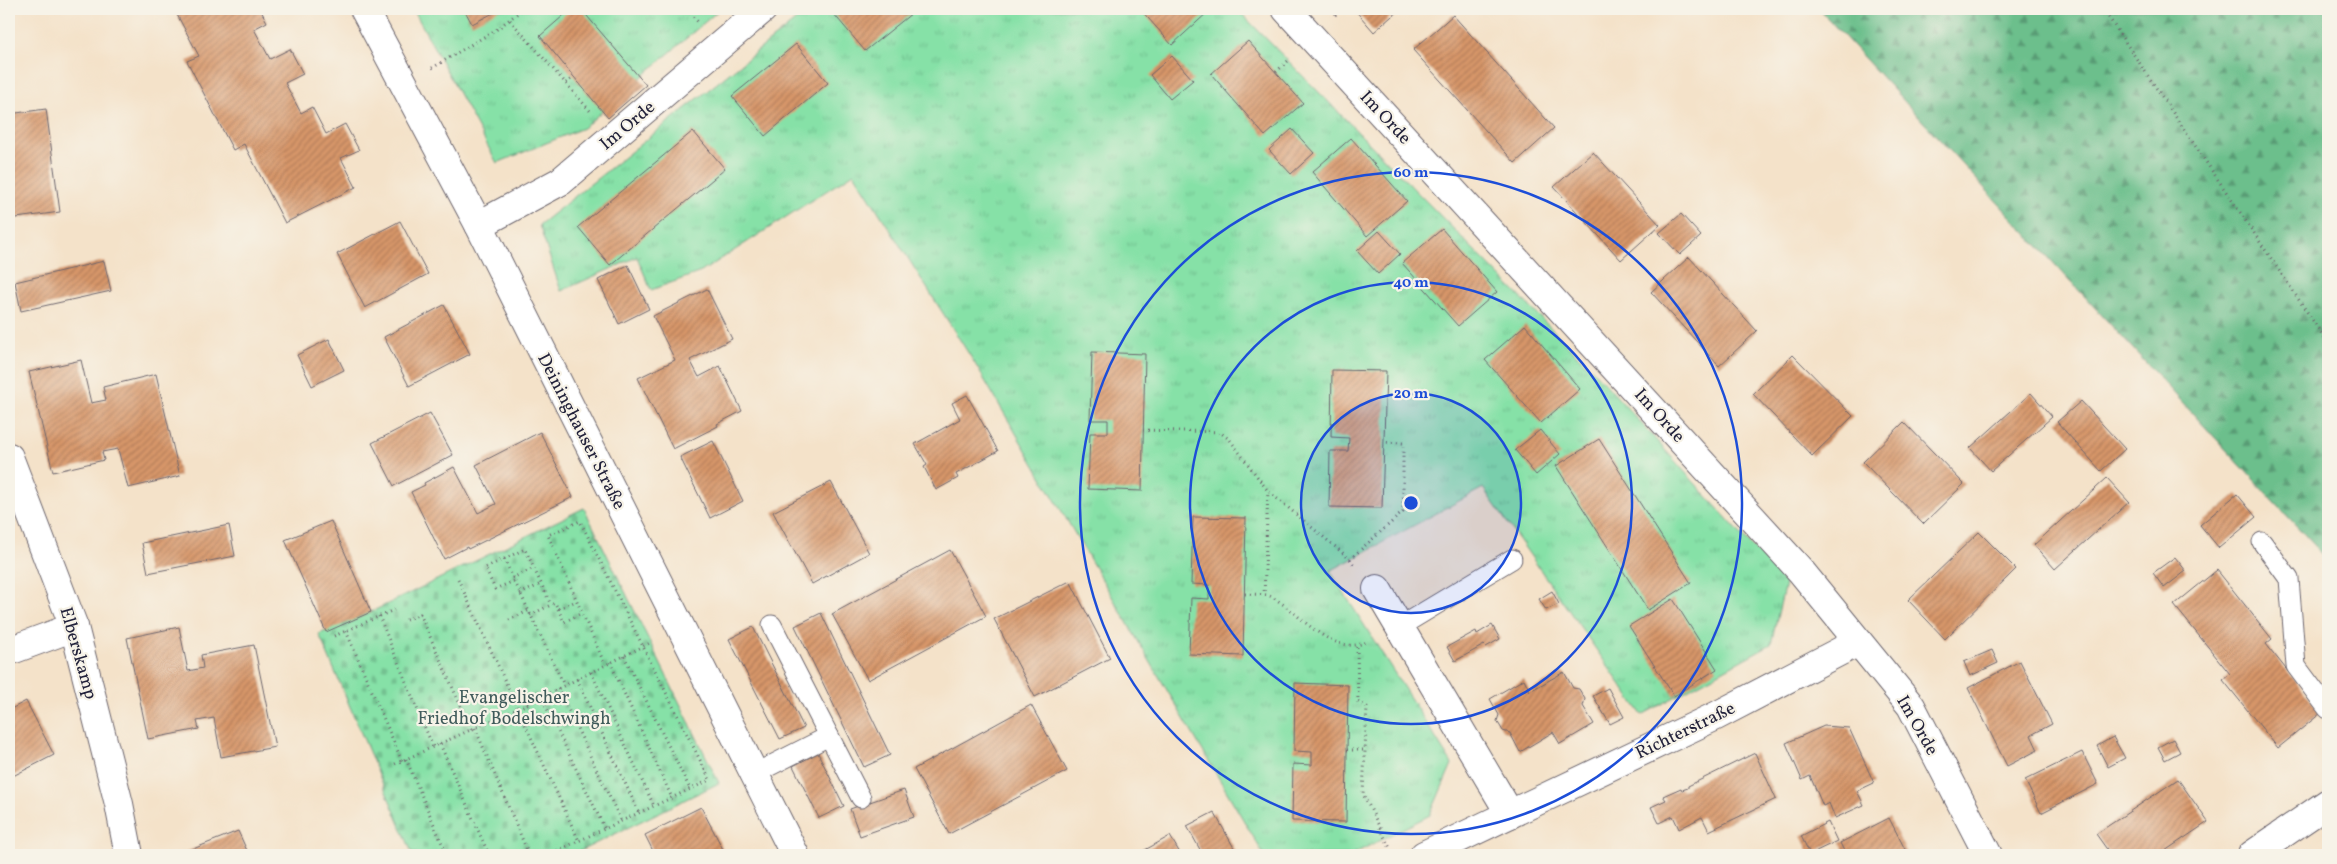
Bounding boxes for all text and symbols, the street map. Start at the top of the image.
street label: Im Orde [1353,86,1416,150]
street label: Im Orde [595,96,661,157]
text: 60 m [1394,163,1429,184]
text: 40 m [1393,273,1429,294]
street label: Deininghauser Straße [530,349,631,514]
street label: Im Orde [1628,383,1690,449]
text: 20 m [1394,384,1429,405]
centre of rings [1402,494,1420,512]
street label: Elberskamp [52,604,103,702]
park label: Evangelischer Friedhof Bodelschwingh [417,686,611,732]
street label: Im Orde [1890,691,1944,760]
street label: Richterstraße [1632,696,1740,766]

